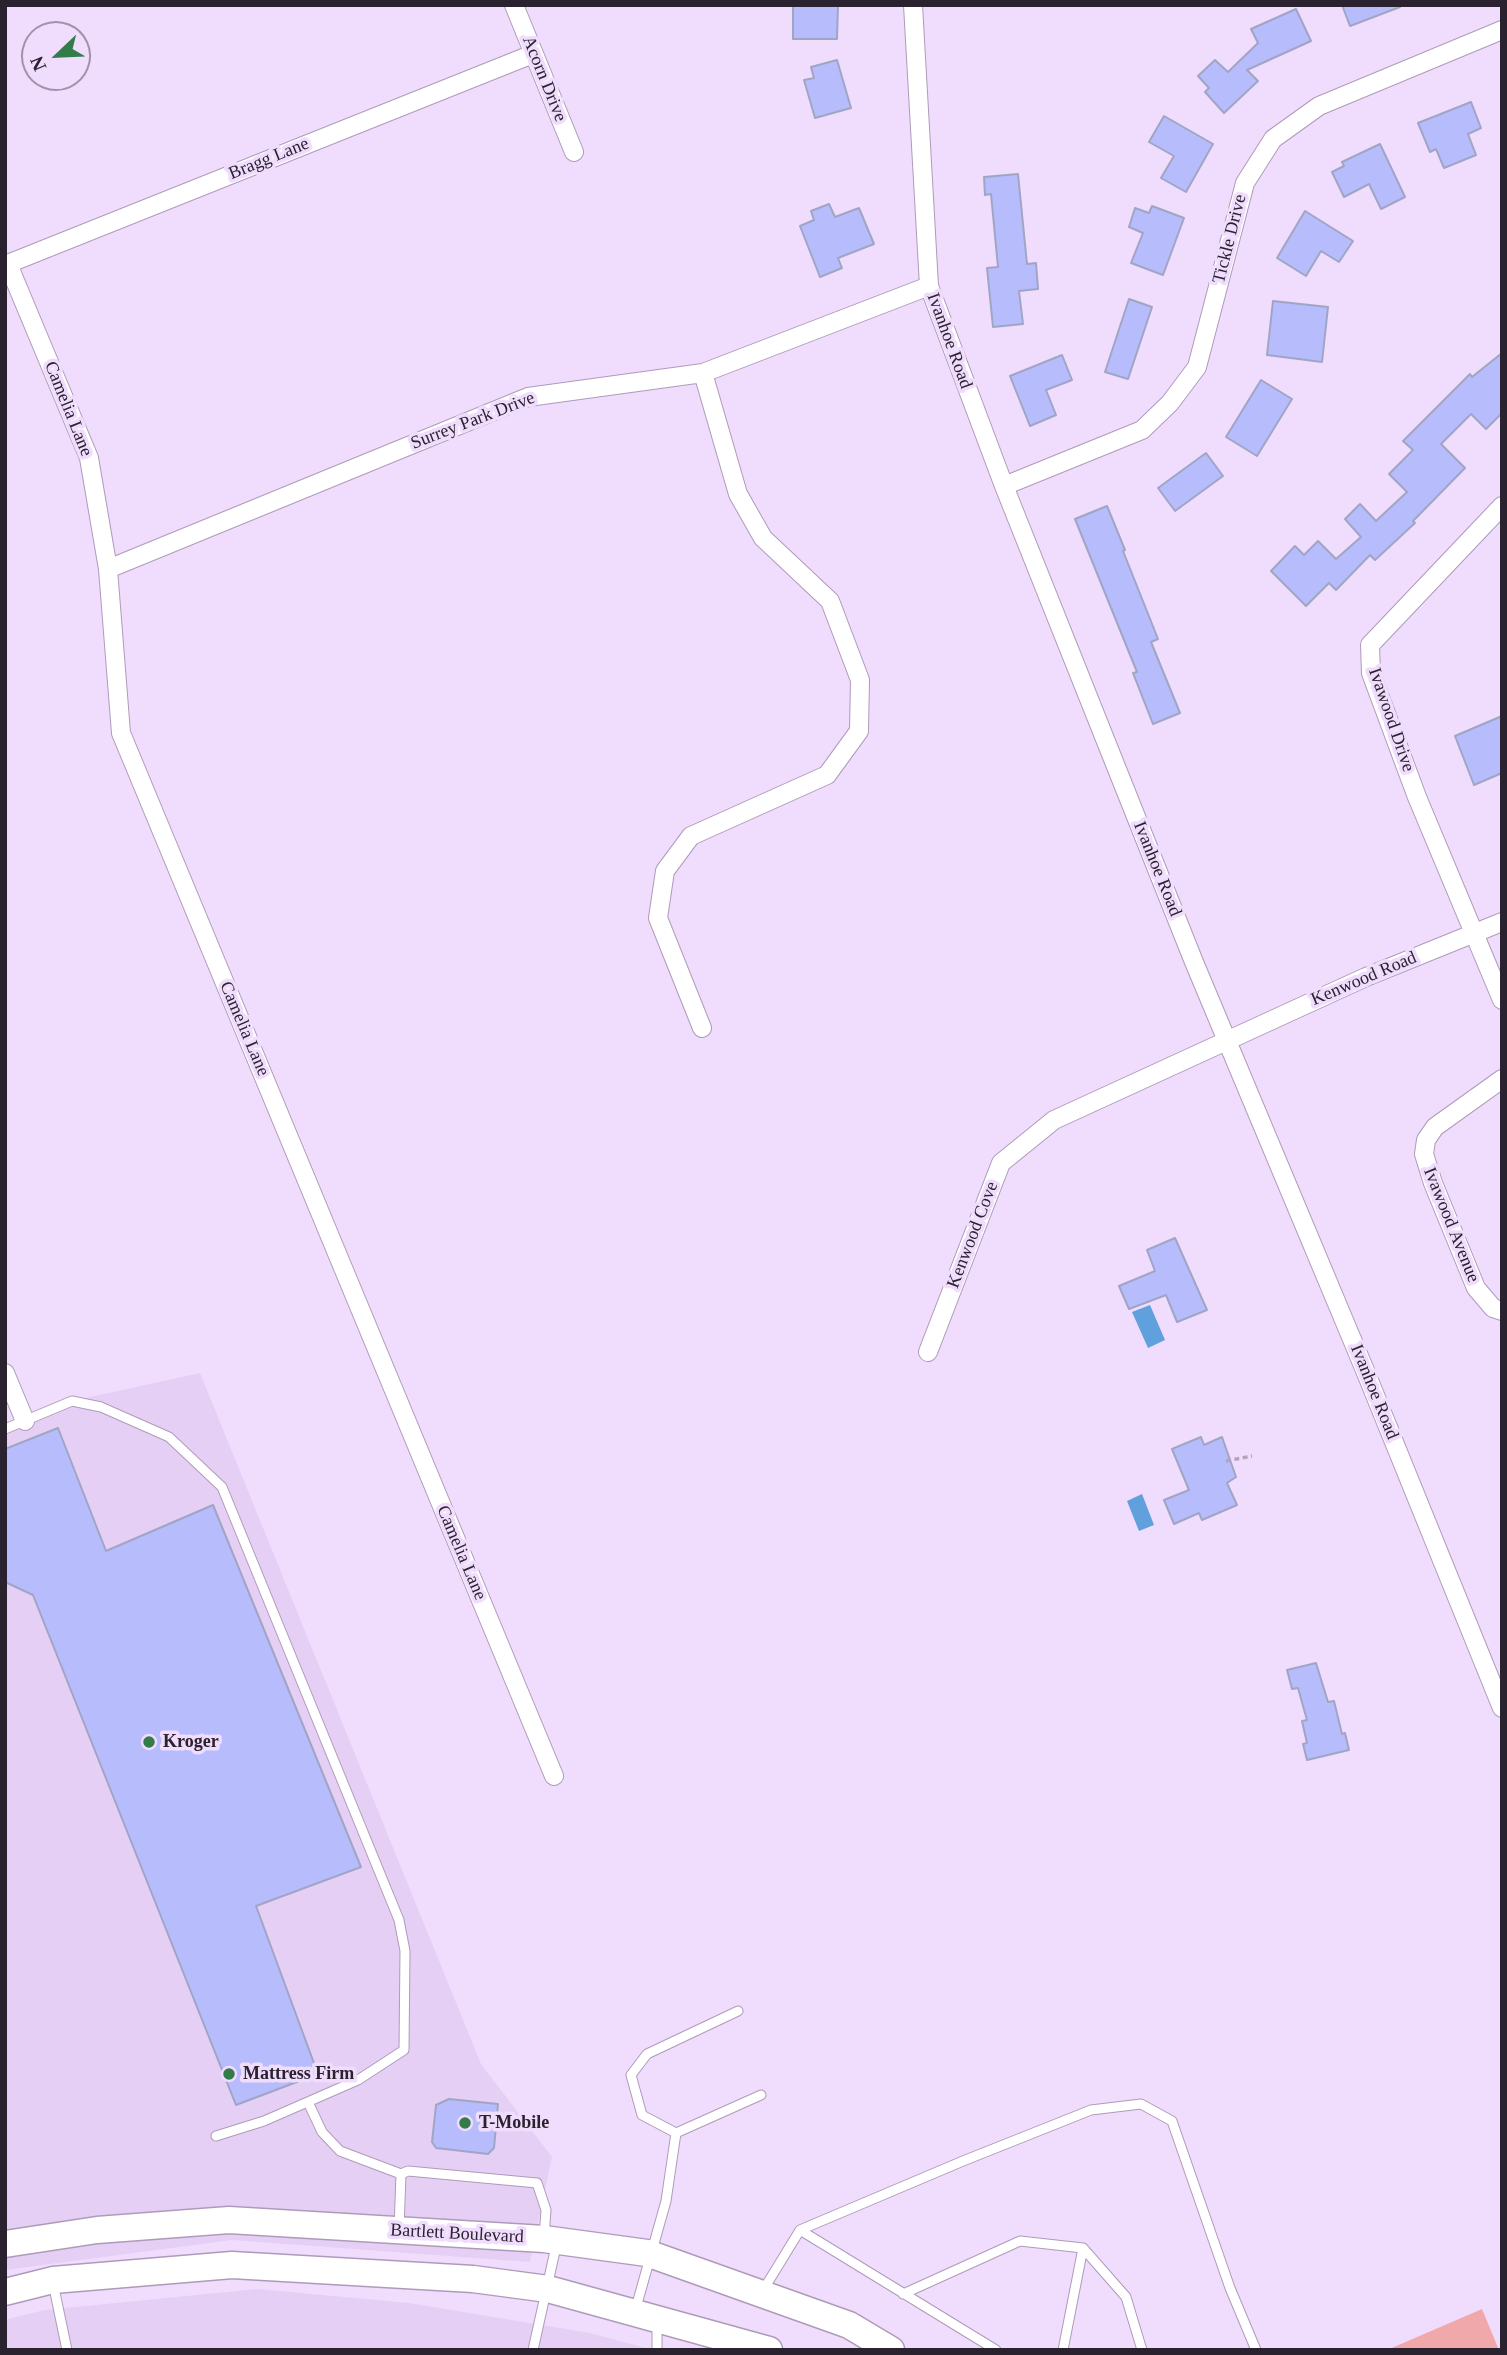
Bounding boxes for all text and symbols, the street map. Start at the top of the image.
north arrow [21,21,91,91]
street label: Acorn Drive [517,33,571,125]
text: N [26,53,50,74]
street label: Bragg Lane [226,133,312,185]
street label: Tickle Drive [1209,192,1251,286]
street label: Ivanhoe Road [922,290,976,392]
street label: Camelia Lane [39,358,97,460]
street label: Surrey Park Drive [408,387,538,455]
street label: Ivawood Drive [1363,665,1419,775]
street label: Ivanhoe Road [1128,818,1186,920]
street label: Kenwood Road [1308,947,1420,1011]
street label: Camelia Lane [214,979,274,1079]
street label: Ivawood Avenue [1418,1164,1484,1286]
street label: Kenwood Cove [943,1179,1003,1291]
street label: Ivanhoe Road [1345,1341,1403,1443]
street label: Camelia Lane [431,1503,491,1603]
place label: Kroger [163,1731,219,1753]
marker: Kroger [141,1734,157,1750]
place label: Mattress Firm [243,2063,354,2085]
marker: Mattress Firm [221,2066,237,2082]
place label: T-Mobile [479,2112,549,2134]
marker: T-Mobile [457,2115,473,2131]
street label: Bartlett Boulevard [390,2220,524,2248]

